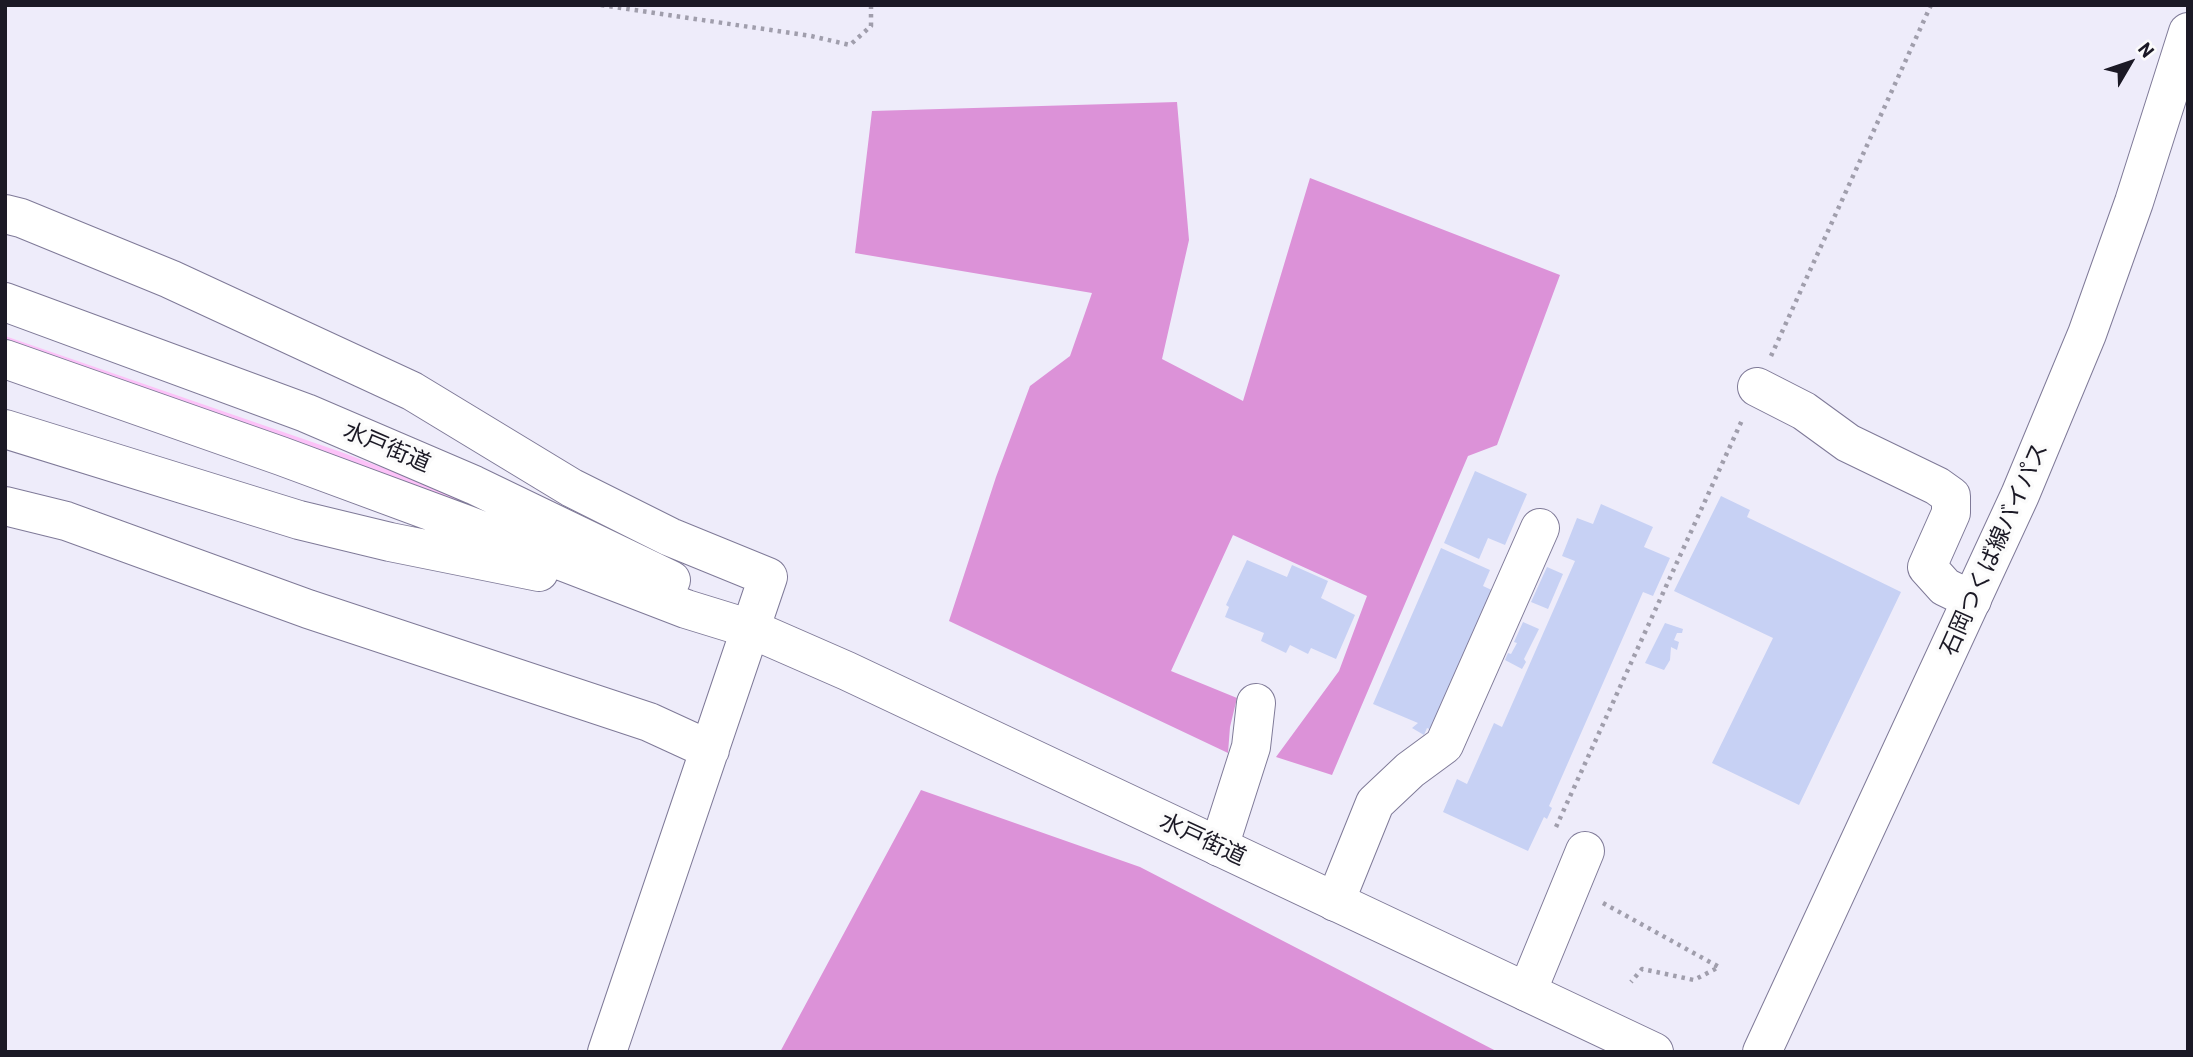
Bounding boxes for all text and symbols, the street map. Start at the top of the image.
north arrow [2095,28,2165,98]
text: N [2134,37,2160,62]
street label: 水戸街道 [339,416,435,478]
street label: 石岡つくば線バイパス [1935,438,2053,660]
street label: 水戸街道 [1155,807,1251,871]

